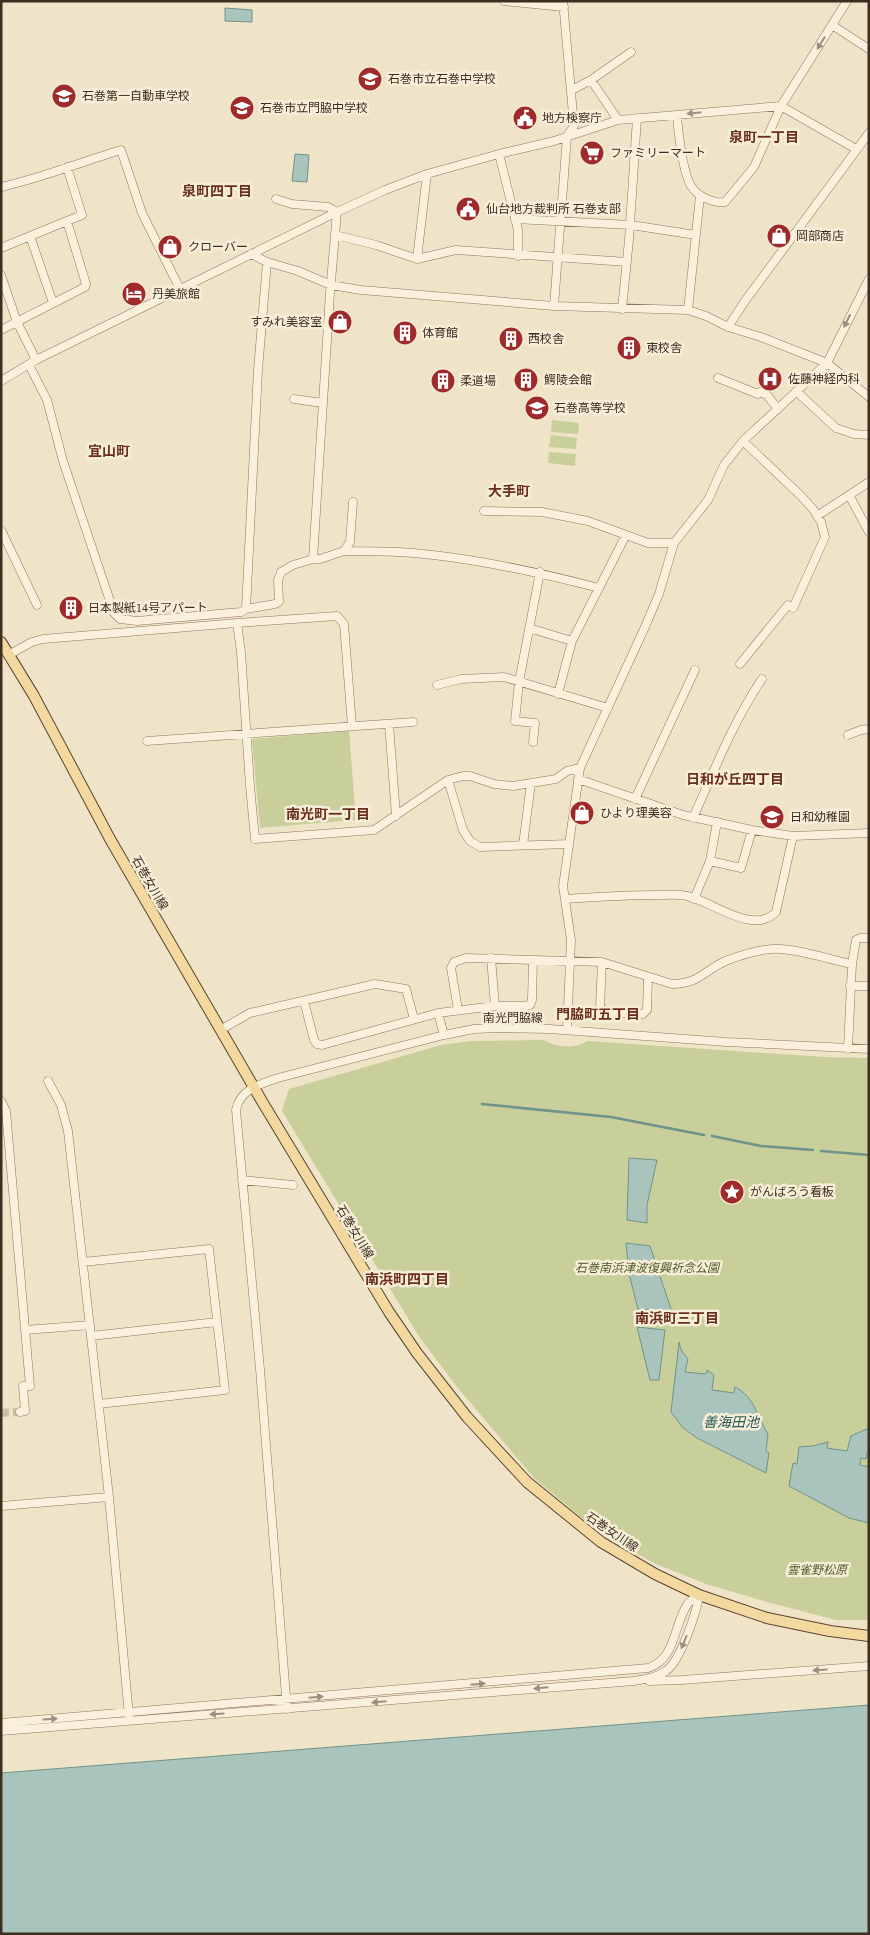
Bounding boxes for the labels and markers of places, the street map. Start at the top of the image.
school or university icon: 石巻市立石巻中学校 [357,66,383,92]
place label: 石巻市立石巻中学校 [388,71,496,87]
school or university icon: 石巻第一自動車学校 [51,83,77,109]
place label: 石巻第一自動車学校 [82,88,190,104]
school or university icon: 石巻市立門脇中学校 [229,95,255,121]
place label: 石巻市立門脇中学校 [260,100,368,116]
public building icon: 地方検察庁 [512,105,538,131]
place label: 地方検察庁 [542,110,602,126]
supermarket icon: ファミリーマート [579,140,605,166]
place label: ファミリーマート [610,145,706,161]
public building icon: 仙台地方裁判所 石巻支部 [455,196,481,222]
place label: 仙台地方裁判所 石巻支部 [486,201,621,217]
shop icon: 岡部商店 [766,223,792,249]
place label: 岡部商店 [796,228,844,244]
shop icon: クローバー [157,234,183,260]
place label: クローバー [188,239,248,255]
hotel icon: 丹美旅館 [121,281,147,307]
place label: 丹美旅館 [152,286,200,302]
shop icon: すみれ美容室 [327,309,353,335]
place label: すみれ美容室 [250,314,322,330]
building icon: 体育館 [392,320,418,346]
place label: 体育館 [422,325,458,341]
building icon: 西校舎 [498,326,524,352]
place label: 西校舎 [528,331,564,347]
building icon: 東校舎 [616,335,642,361]
place label: 東校舎 [646,340,682,356]
hospital icon: 佐藤神経内科 [757,366,783,392]
building icon: 鰐陵会館 [513,367,539,393]
building icon: 柔道場 [430,368,456,394]
place label: 佐藤神経内科 [788,371,860,387]
place label: 鰐陵会館 [544,372,592,388]
place label: 柔道場 [460,373,496,389]
school or university icon: 石巻高等学校 [524,395,550,421]
place label: 石巻高等学校 [554,400,626,416]
building icon: 日本製紙14号アパート [58,595,84,621]
place label: 日本製紙14号アパート [88,600,208,616]
shop icon: ひより理美容 [569,800,595,826]
school or university icon: 日和幼稚園 [759,804,785,830]
place label: ひより理美容 [600,805,672,821]
place label: 日和幼稚園 [790,809,850,825]
place icon: がんばろう看板 [719,1179,745,1205]
place label: がんばろう看板 [750,1184,834,1200]

